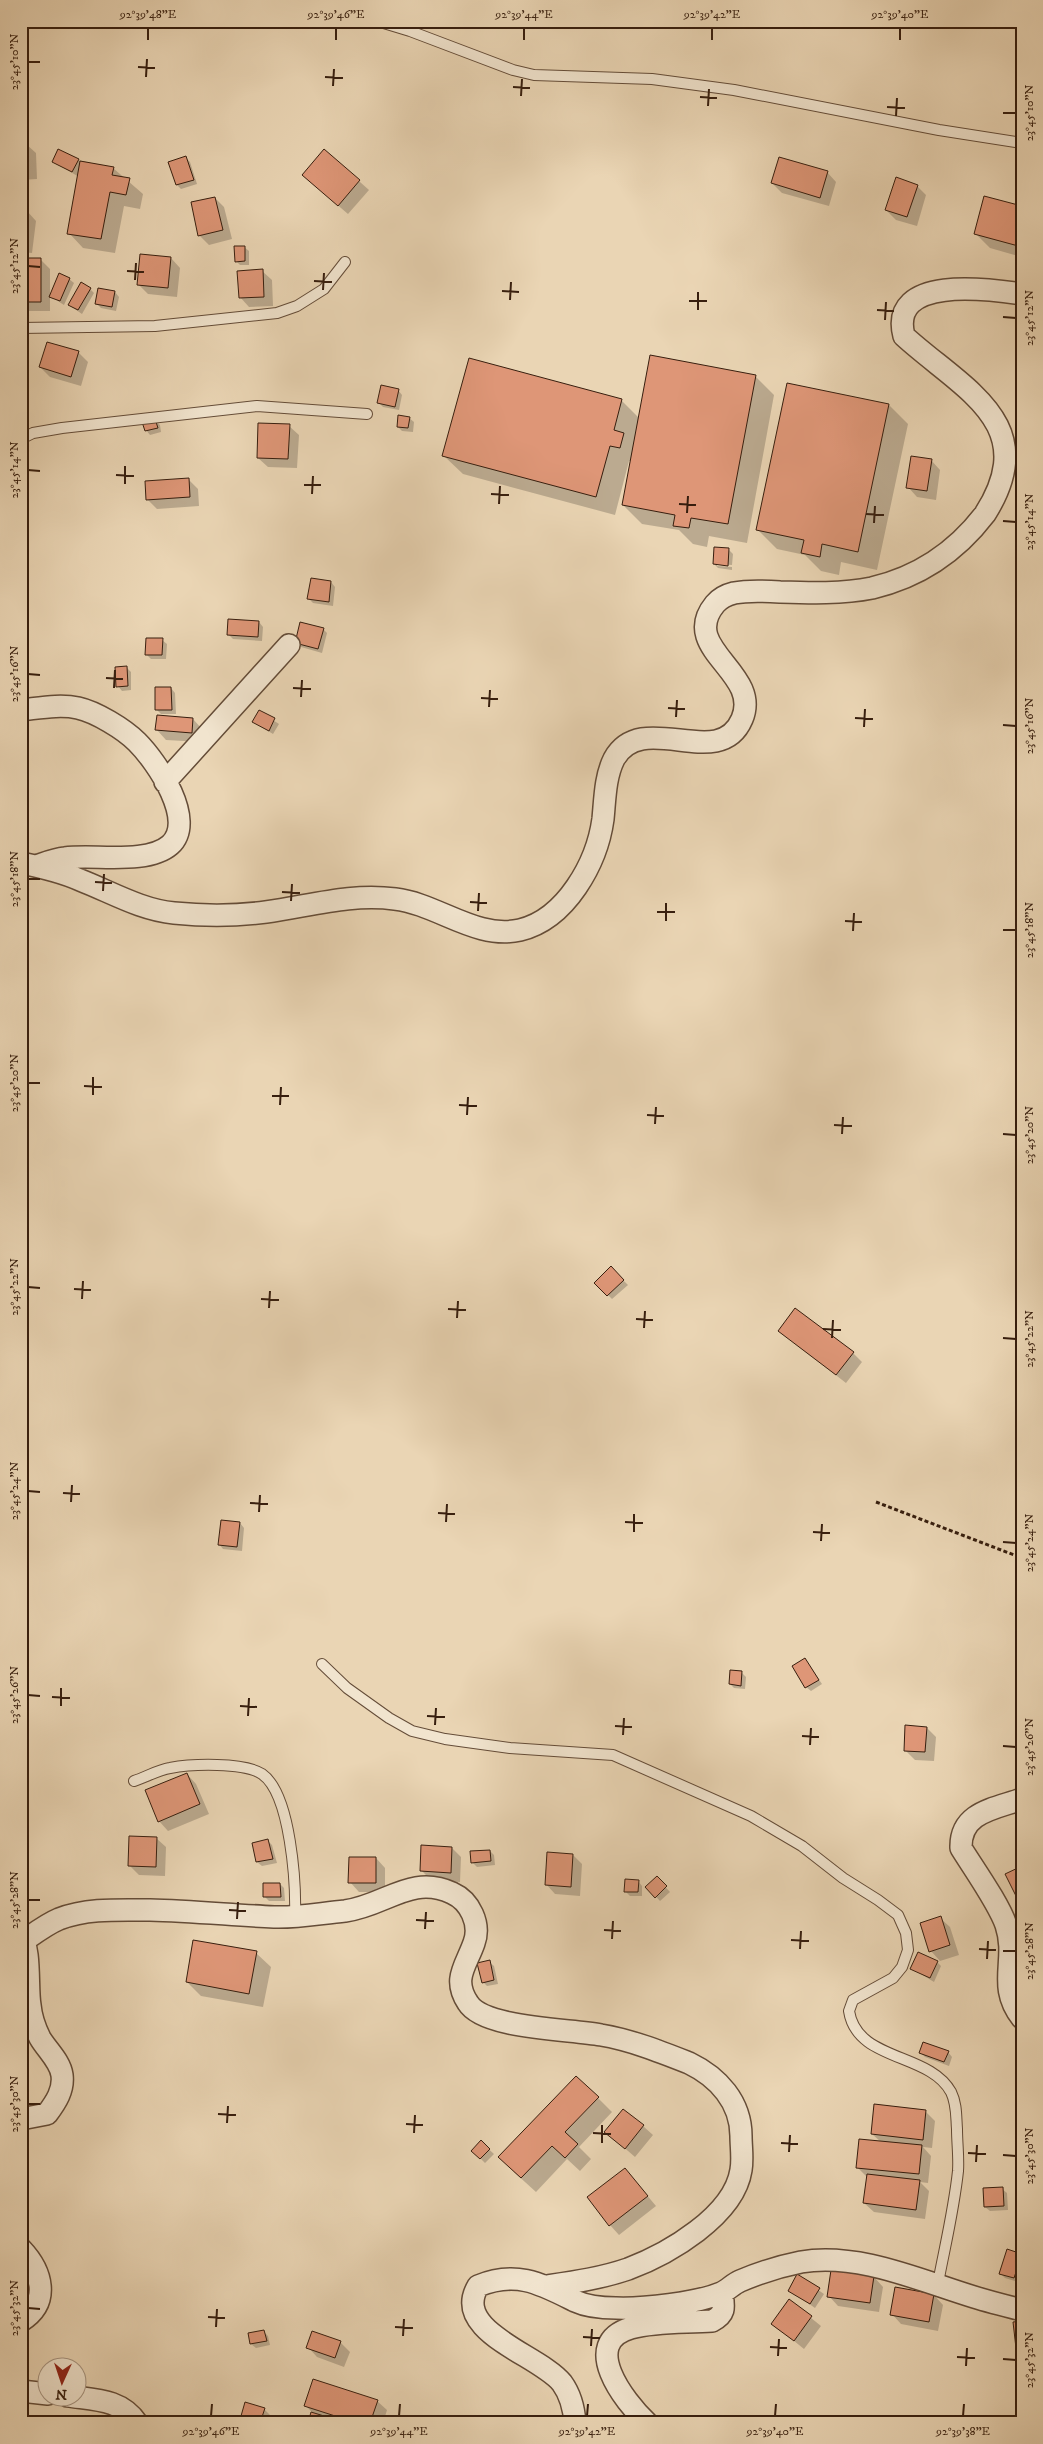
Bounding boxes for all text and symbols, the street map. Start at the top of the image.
text: 92°39'48"E [119,7,177,22]
text: 92°39'46"E [307,7,365,22]
text: 92°39'44"E [494,7,553,22]
text: 92°39'42"E [683,7,741,22]
text: 92°39'40"E [870,7,929,22]
text: 23°45'10"N [7,34,22,90]
text: 23°45'10"N [1022,85,1037,141]
text: 23°45'12"N [7,238,22,294]
text: 23°45'12"N [1022,290,1037,346]
text: 23°45'14"N [7,441,22,499]
text: 23°45'14"N [1022,493,1037,551]
text: 23°45'16"N [7,646,22,702]
text: 23°45'16"N [1022,698,1037,754]
text: 23°45'18"N [7,851,22,907]
text: 23°45'18"N [1022,902,1037,958]
text: 23°45'20"N [7,1054,22,1112]
text: 23°45'20"N [1022,1106,1037,1164]
text: 23°45'22"N [7,1258,22,1316]
text: 23°45'22"N [1022,1310,1037,1368]
text: 23°45'24"N [7,1462,22,1520]
text: 23°45'24"N [1022,1514,1037,1572]
text: 23°45'26"N [7,1666,22,1724]
text: 23°45'26"N [1022,1718,1037,1776]
text: 23°45'28"N [7,1871,22,1929]
text: 23°45'28"N [1022,1922,1037,1980]
text: 23°45'30"N [7,2075,22,2132]
text: 23°45'30"N [1022,2127,1037,2184]
text: 23°45'32"N [7,2280,22,2336]
text: 23°45'32"N [1022,2332,1037,2388]
north arrow [38,2356,88,2406]
text: N [55,2385,68,2403]
text: 92°39'46"E [182,2424,240,2439]
text: 92°39'44"E [369,2424,428,2439]
text: 92°39'42"E [558,2424,616,2439]
text: 92°39'40"E [745,2424,804,2439]
text: 92°39'38"E [935,2424,991,2439]

